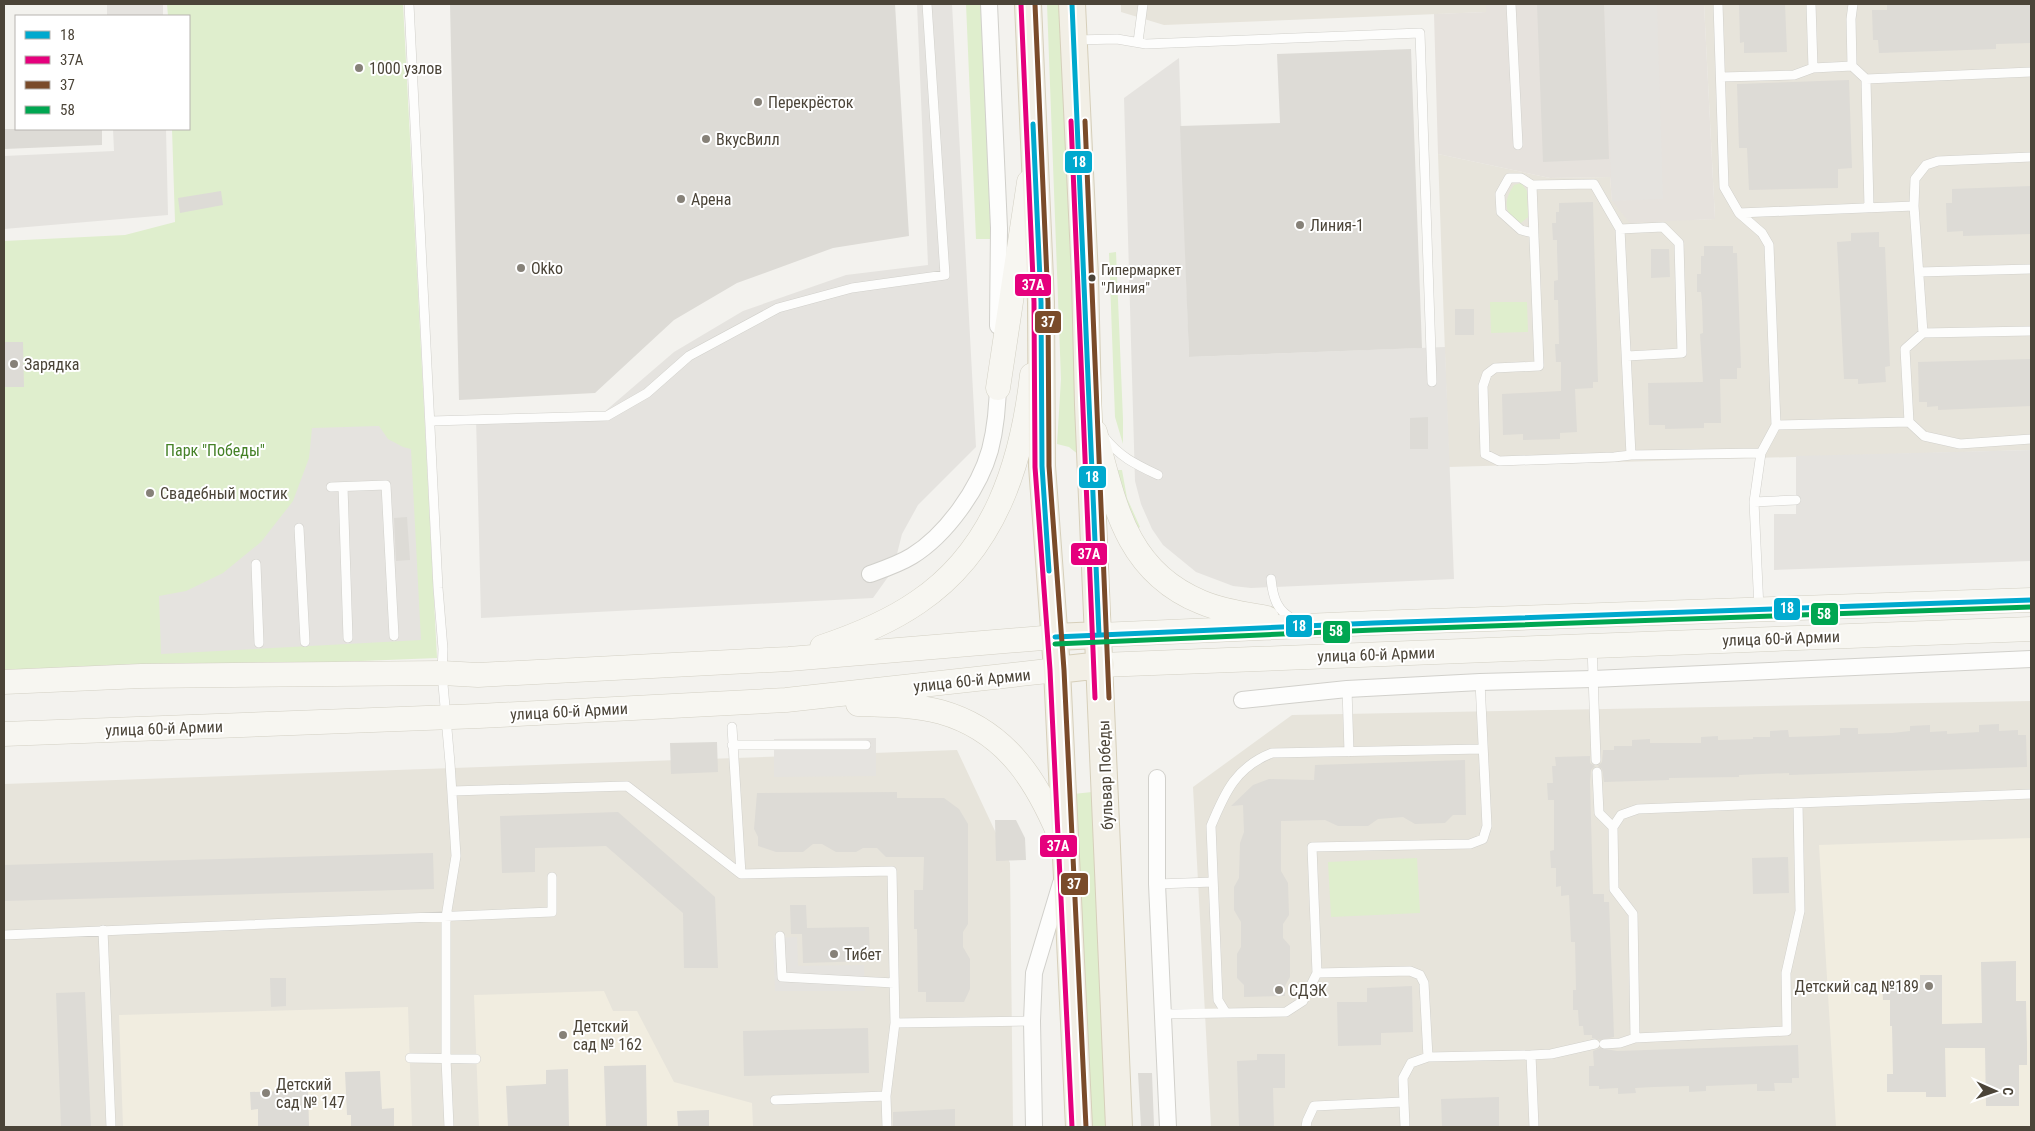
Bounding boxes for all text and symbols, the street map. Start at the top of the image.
legend [15,15,190,130]
text: 18 [60,26,75,44]
text: 37А [60,51,84,69]
place label: 1000 узлов [369,59,442,78]
marker: 1000 узлов [353,62,365,74]
text: 37 [60,76,75,94]
place label: Перекрёсток [768,93,854,112]
marker: Перекрёсток [752,96,764,108]
text: 58 [60,101,75,119]
place label: ВкусВилл [716,130,780,149]
marker: ВкусВилл [700,133,712,145]
line badge: 18 [1064,150,1093,174]
text: 18 [1072,154,1086,170]
place label: Арена [691,190,731,209]
marker: Арена [675,193,687,205]
place label: Линия-1 [1310,216,1364,235]
marker: Линия-1 [1294,219,1306,231]
place label: Okko [531,259,563,278]
place label: Гипермаркет "Линия" [1101,261,1181,297]
marker: Okko [515,262,527,274]
line badge: 37А [1014,273,1052,297]
marker: Гипермаркет "Линия" [1087,273,1097,283]
text: 37А [1022,277,1045,293]
line badge: 37 [1034,310,1062,334]
text: 37 [1041,314,1055,330]
place label: Зарядка [24,355,79,374]
marker: Зарядка [8,358,20,370]
park label: Парк "Победы" [165,441,265,460]
line badge: 18 [1078,465,1107,489]
text: 18 [1085,469,1099,485]
place label: Свадебный мостик [160,484,288,503]
marker: Свадебный мостик [144,487,156,499]
line badge: 37А [1070,542,1108,566]
text: 37А [1078,546,1101,562]
line badge: 18 [1773,597,1801,621]
text: 18 [1780,600,1794,616]
line badge: 58 [1810,602,1839,626]
text: 58 [1817,606,1831,622]
line badge: 18 [1285,614,1313,638]
text: 18 [1292,618,1306,634]
line badge: 58 [1322,620,1351,644]
text: 58 [1329,623,1343,639]
street label: улица 60-й Армии [1722,627,1840,650]
street label: улица 60-й Армии [1317,643,1435,666]
street label: улица 60-й Армии [913,665,1032,696]
street label: улица 60-й Армии [510,699,628,724]
street label: улица 60-й Армии [105,717,223,740]
street label: бульвар Победы [1094,720,1117,830]
line badge: 37А [1039,834,1078,858]
text: 37А [1047,838,1070,854]
line badge: 37 [1060,872,1089,896]
text: 37 [1067,876,1081,892]
place label: Тибет [844,945,882,964]
marker: Тибет [828,948,840,960]
place label: Детский сад №189 [1795,977,1919,996]
marker: Детский сад №189 [1923,980,1935,992]
place label: СДЭК [1289,981,1327,1000]
marker: СДЭК [1273,984,1285,996]
place label: Детский сад № 162 [573,1017,642,1054]
marker: Детский сад № 162 [557,1029,569,1041]
north arrow [1970,1066,2020,1116]
place label: Детский сад № 147 [276,1075,345,1112]
marker: Детский сад № 147 [260,1087,272,1099]
text: С [2000,1087,2016,1096]

